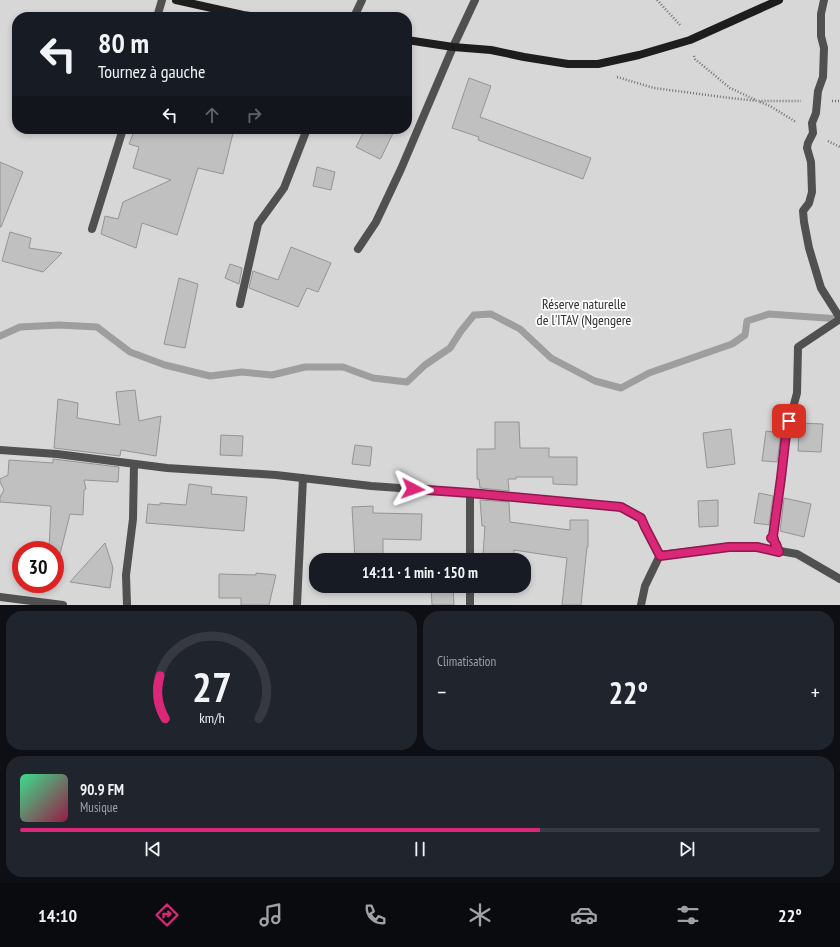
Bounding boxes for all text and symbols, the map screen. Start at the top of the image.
text: 80 m [98,24,149,61]
icon: left [32,28,84,80]
text: Tournez à gauche [98,60,205,83]
icon: left [159,104,181,126]
icon: ahead [201,104,223,126]
icon: right [243,104,265,126]
park label: Réserve naturelle de l'ITAV (Ngengere [537,295,632,329]
pin [772,404,806,438]
icon: arrive [778,410,800,432]
position arrow [392,468,434,510]
speed limit sign: 30 [12,541,64,593]
text: 14:11 · 1 min · 150 m [362,563,478,582]
text: Climatisation [437,653,496,670]
text: 27 [192,659,231,712]
text: 22° [609,673,648,712]
text: − [437,678,446,706]
text: + [811,678,820,706]
text: km/h [199,707,224,726]
text: 90.9 FM [80,780,124,799]
text: Musique [80,799,118,816]
icon: previous [142,838,164,860]
icon: pause [409,838,431,860]
icon: next [676,838,698,860]
icon: directions [153,901,181,929]
icon: music [257,901,285,929]
icon: phone [361,901,389,929]
icon: climate [466,901,494,929]
icon: car [570,901,598,929]
icon: filters [674,901,702,929]
text: 14:10 [38,904,77,927]
text: 22° [778,904,802,927]

